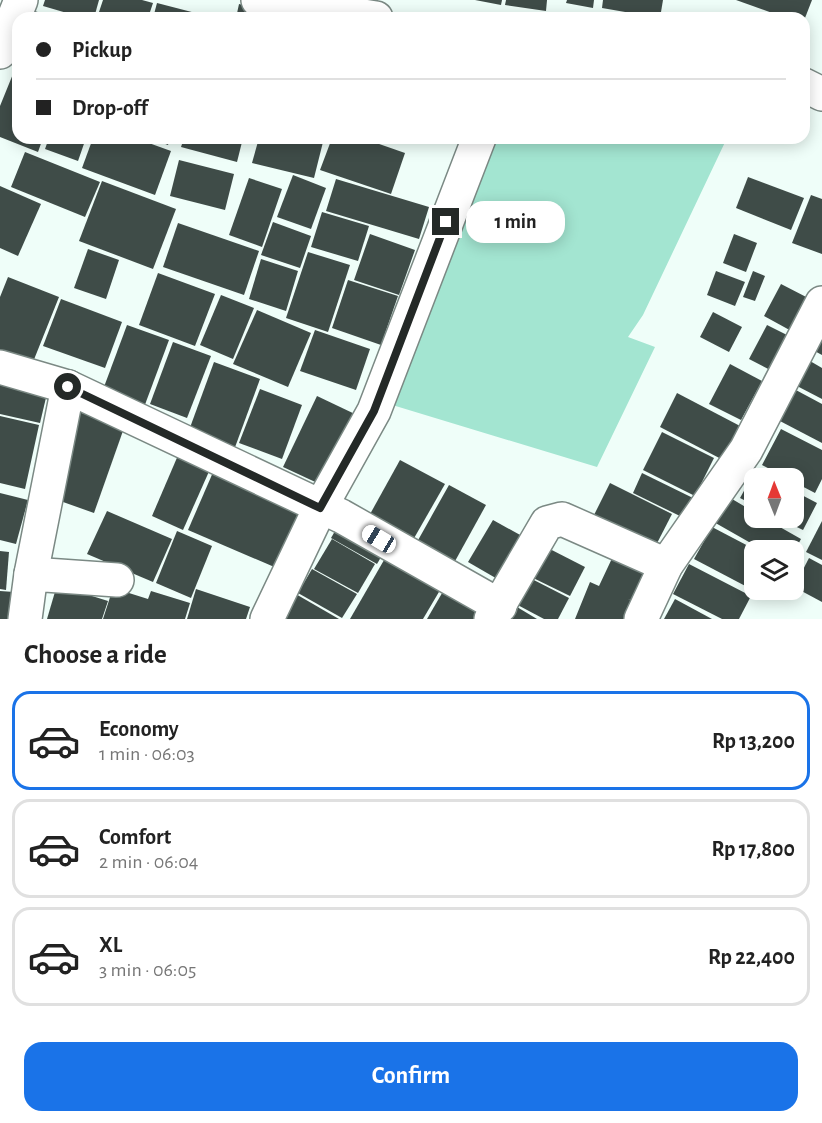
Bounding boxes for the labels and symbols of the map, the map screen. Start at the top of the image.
callout: 1 min [467,201,566,243]
route end [432,208,459,235]
route start [54,373,81,400]
north arrow [744,468,804,528]
car [359,522,399,556]

